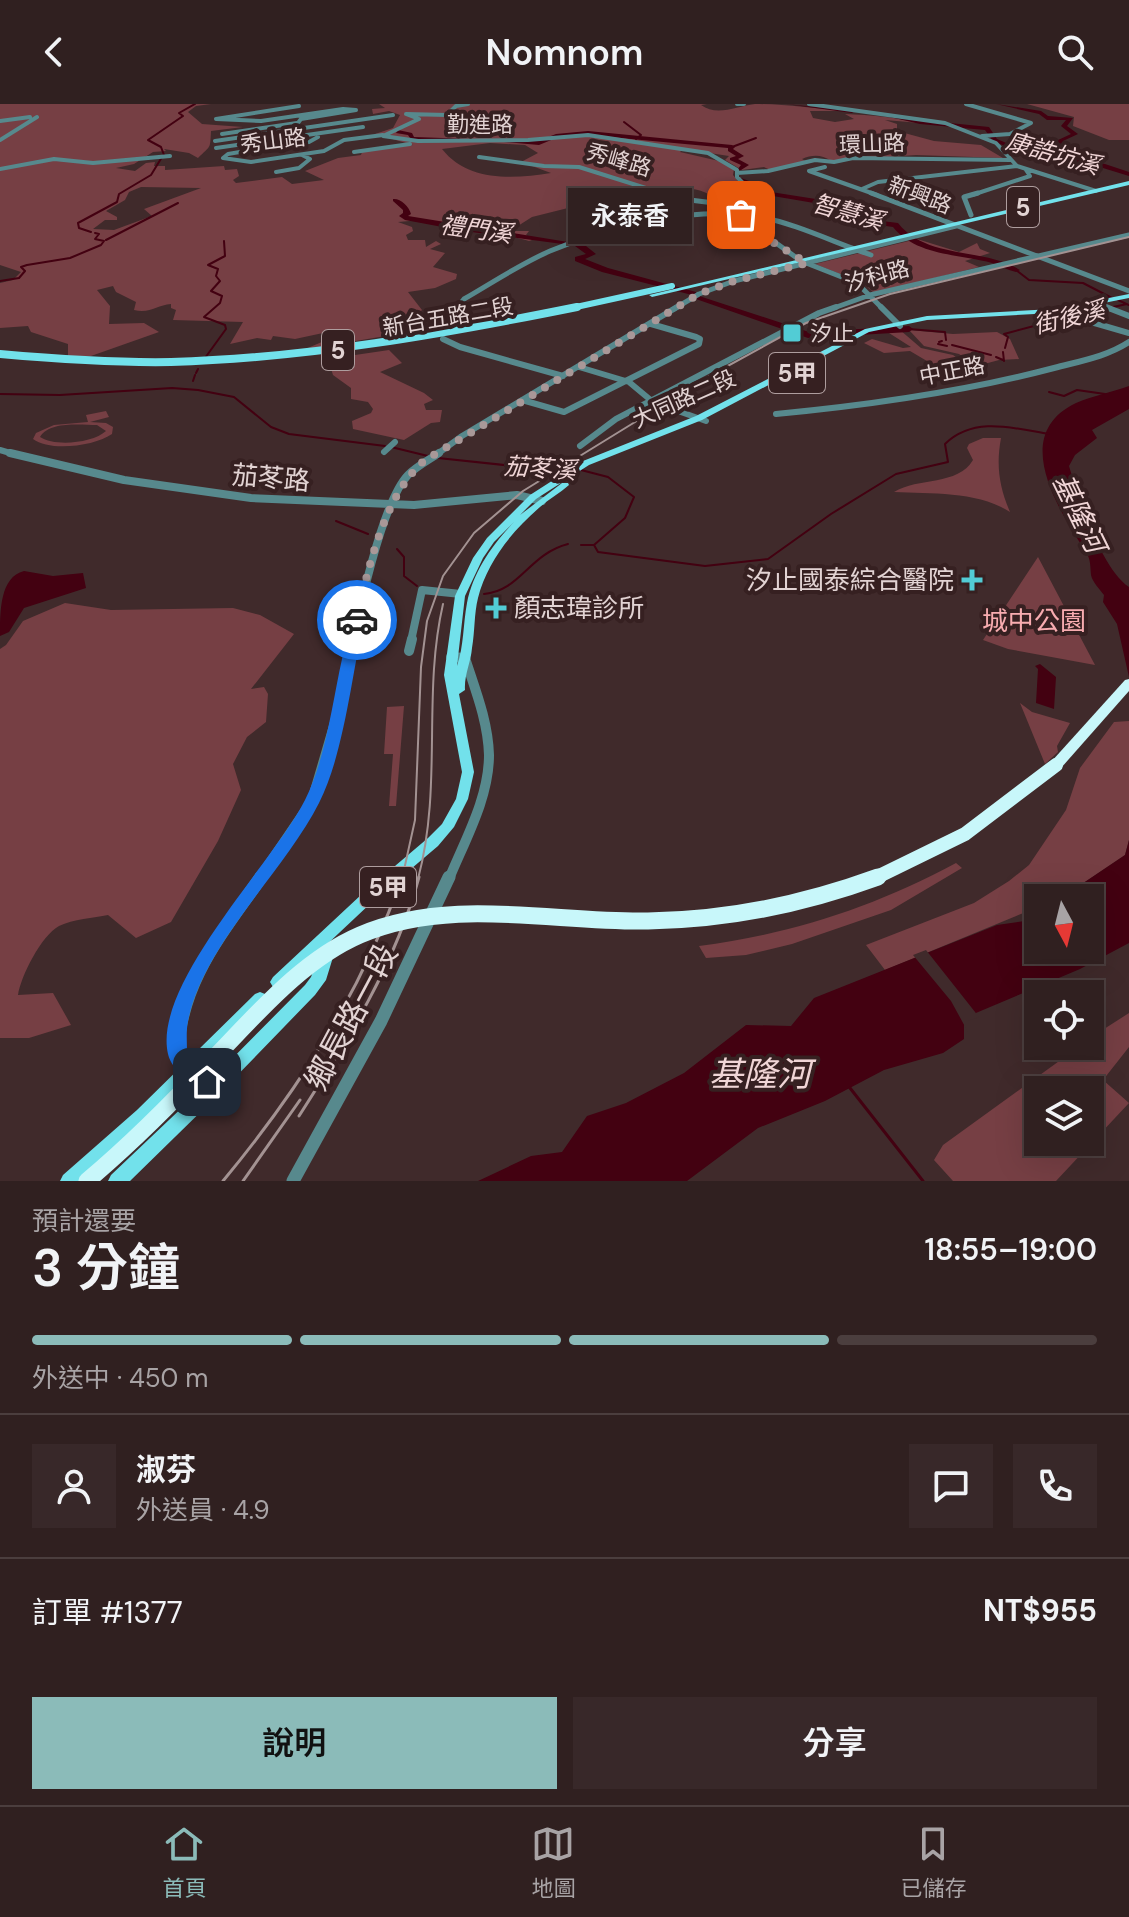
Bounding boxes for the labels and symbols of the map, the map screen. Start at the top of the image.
street label: 勤進路 [447,110,513,139]
street label: 秀山路 [238,123,308,159]
water label: 康誥坑溪 [1003,125,1106,182]
street label: 環山路 [839,128,905,160]
street label: 秀峰路 [583,137,655,183]
street label: 新興路 [884,170,956,220]
pin [707,181,775,249]
callout: 永泰香 [569,187,693,243]
water label: 智慧溪 [809,187,890,238]
road number: 5 [1007,187,1039,227]
water label: 禮門溪 [438,209,517,250]
street label: 汐科路 [841,253,913,299]
street label: 新台五路二段 [380,291,516,343]
water label: 街後溪 [1030,293,1110,340]
place label: 汐止 [810,319,854,348]
marker: 汐止 [781,322,803,344]
road number: 5 [322,330,354,370]
street label: 中正路 [917,350,987,392]
road number: 5甲 [769,353,825,393]
street label: 大同路二段 [628,363,740,435]
water label: 茄苳溪 [503,450,580,486]
street label: 茄苳路 [231,458,311,498]
water label: 基隆河 [1044,467,1116,563]
place label: 汐止國泰綜合醫院 [746,563,954,597]
marker: 汐止國泰綜合醫院 [961,569,983,591]
courier [317,580,397,660]
place label: 顏志瑋診所 [514,591,644,625]
marker: 顏志瑋診所 [485,597,507,619]
park label: 城中公園 [982,604,1086,638]
road number: 5甲 [360,867,416,907]
north arrow [1024,884,1104,964]
street label: 鄉長路一段 [295,936,407,1098]
pin [173,1048,241,1116]
water label: 基隆河 [709,1052,817,1097]

